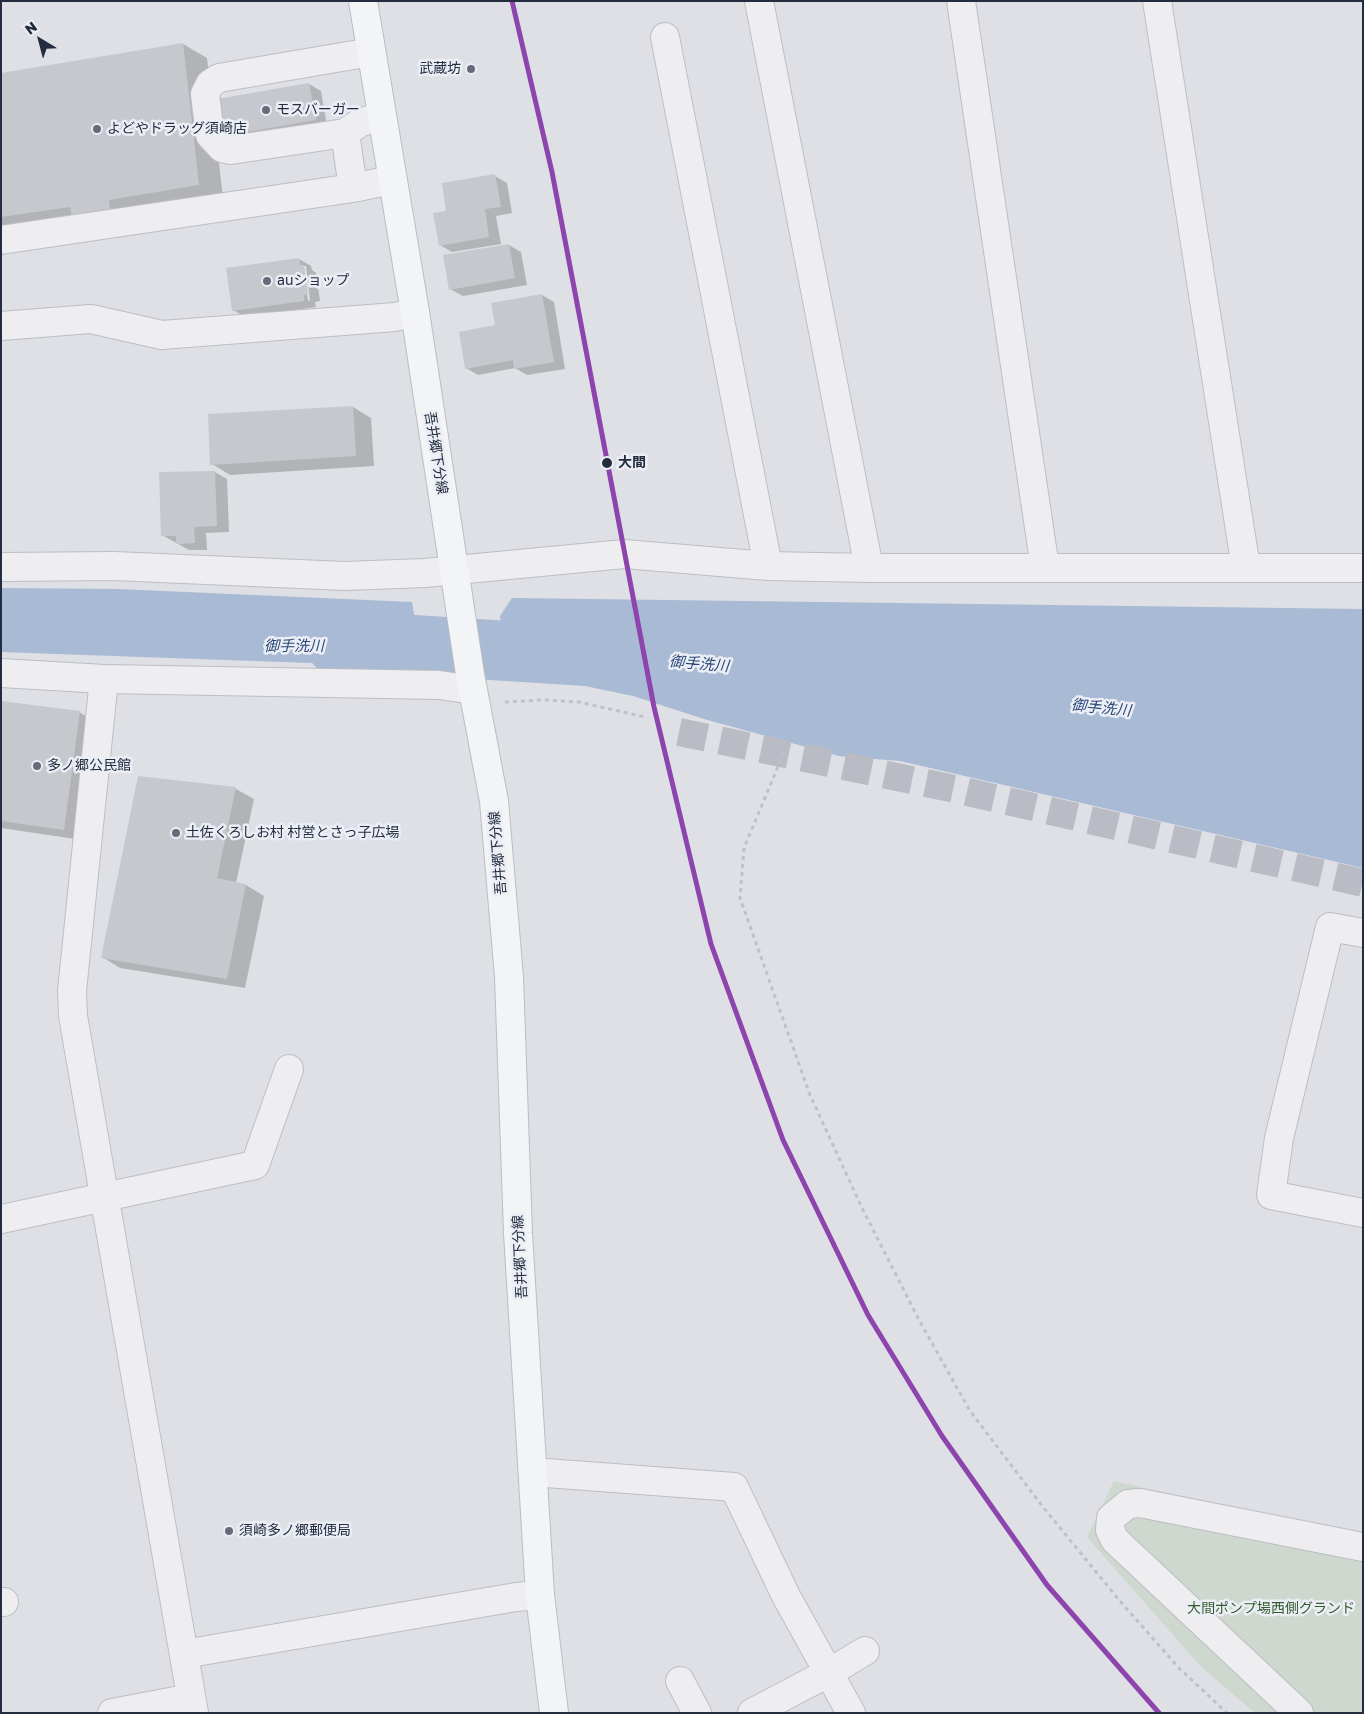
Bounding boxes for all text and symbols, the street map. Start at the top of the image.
north arrow [15,15,65,65]
text: N [21,18,40,38]
place label: 武蔵坊 [419,61,461,77]
marker: 武蔵坊 [465,63,477,75]
place label: モスバーガー [276,102,360,118]
marker: モスバーガー [260,104,272,116]
place label: よどやドラッグ須崎店 [107,121,247,137]
marker: よどやドラッグ須崎店 [91,123,103,135]
place label: auショップ [277,273,349,289]
marker: auショップ [261,275,273,287]
street label: 吾井郷下分線 [421,410,451,496]
place label: 大間 [618,455,646,471]
marker: 大間 [600,456,614,470]
water label: 御手洗川 [264,637,324,655]
water label: 御手洗川 [668,652,730,676]
water label: 御手洗川 [1070,696,1132,720]
place label: 多ノ郷公民館 [47,758,131,774]
marker: 多ノ郷公民館 [31,760,43,772]
street label: 吾井郷下分線 [486,810,510,896]
place label: 土佐くろしお村 村営とさっ子広場 [186,825,399,841]
marker: 土佐くろしお村 村営とさっ子広場 [170,827,182,839]
street label: 吾井郷下分線 [509,1215,531,1299]
place label: 須崎多ノ郷郵便局 [239,1523,351,1539]
marker: 須崎多ノ郷郵便局 [223,1525,235,1537]
park label: 大間ポンプ場西側グランド [1187,1601,1355,1617]

